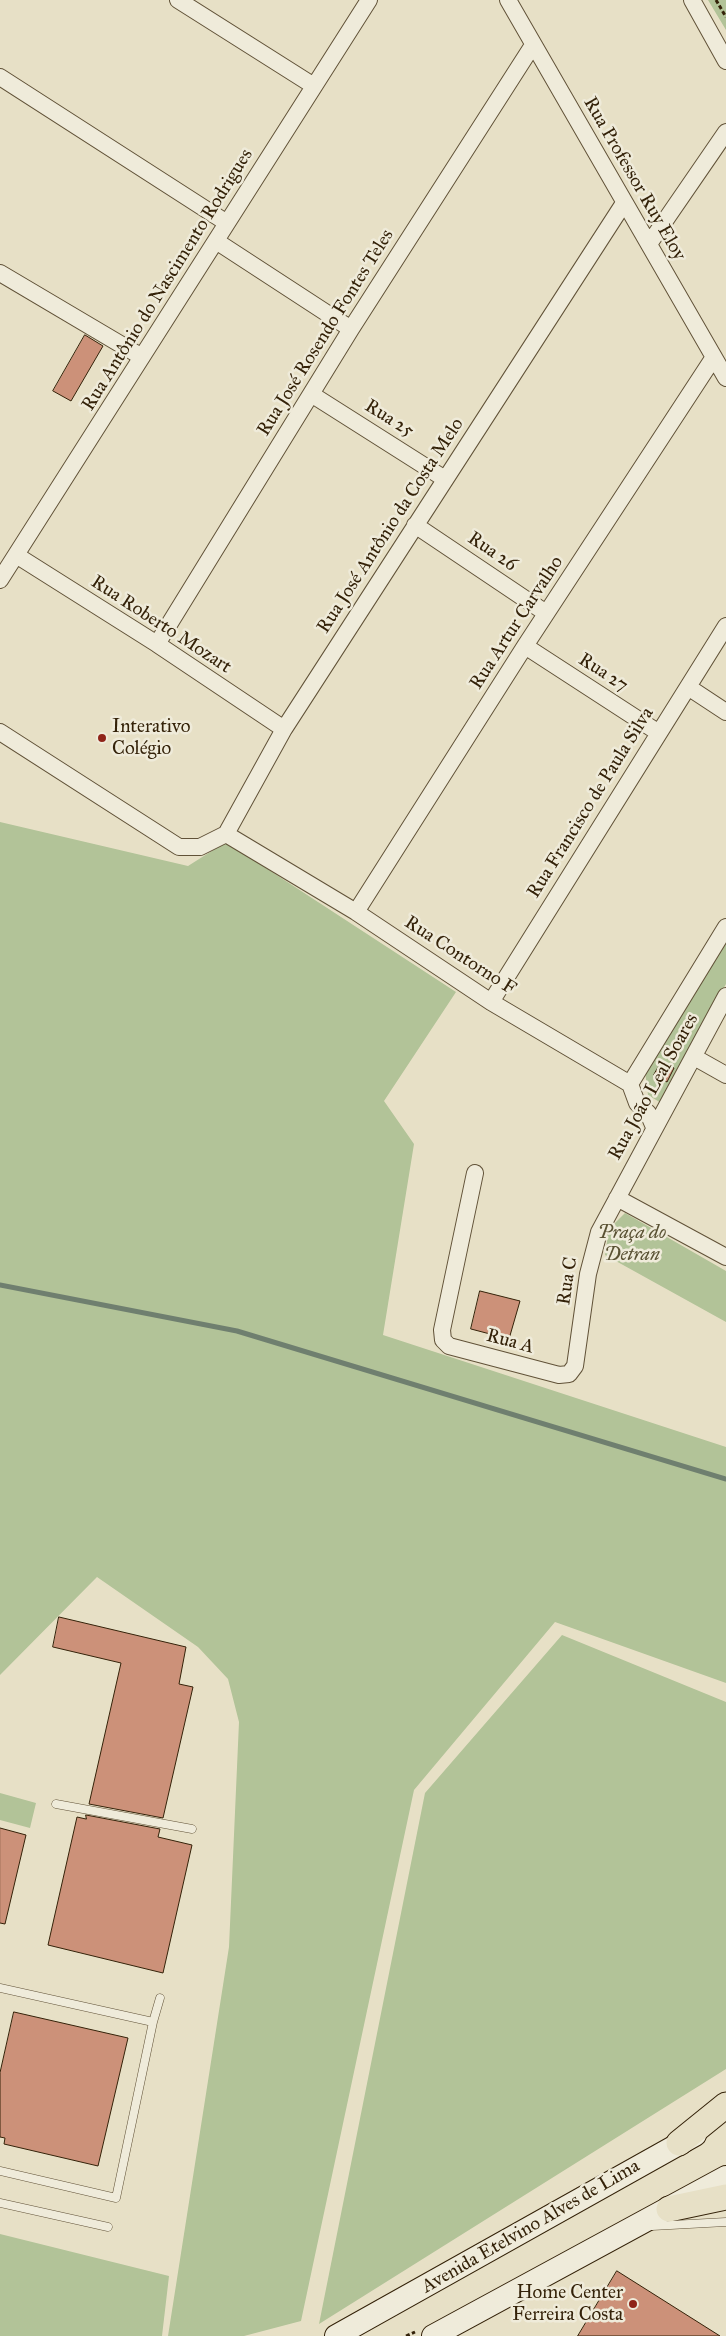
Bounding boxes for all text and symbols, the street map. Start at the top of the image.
street label: Rua Professor Ruy Eloy [578,93,690,265]
street label: Rua Antônio do Nascimento Rodrigues [78,145,258,415]
street label: Rua José Rosendo Fontes Teles [253,225,399,441]
street label: Rua 25 [360,395,418,443]
street label: Rua José Antônio da Costa Melo [313,414,469,638]
street label: Rua 26 [463,527,521,577]
street label: Rua Artur Carvalho [465,552,569,694]
street label: Rua Roberto Mozart [86,571,236,679]
street label: Rua 27 [574,649,632,697]
street label: Rua Francisco de Paula Silva [523,703,659,903]
place label: Interativo Colégio [112,716,191,760]
marker: Interativo Colégio [96,732,108,744]
street label: Rua Contorno F [400,911,520,1001]
street label: Rua João Leal Soares [604,1010,704,1164]
park label: Praça do Detran [598,1222,666,1266]
street label: Rua C [553,1255,583,1307]
street label: Rua A [484,1325,536,1359]
street label: Avenida Etelvino Alves de Lima [418,2155,644,2299]
place label: Home Center Ferreira Costa [512,2282,623,2326]
marker: Home Center Ferreira Costa [627,2298,639,2310]

